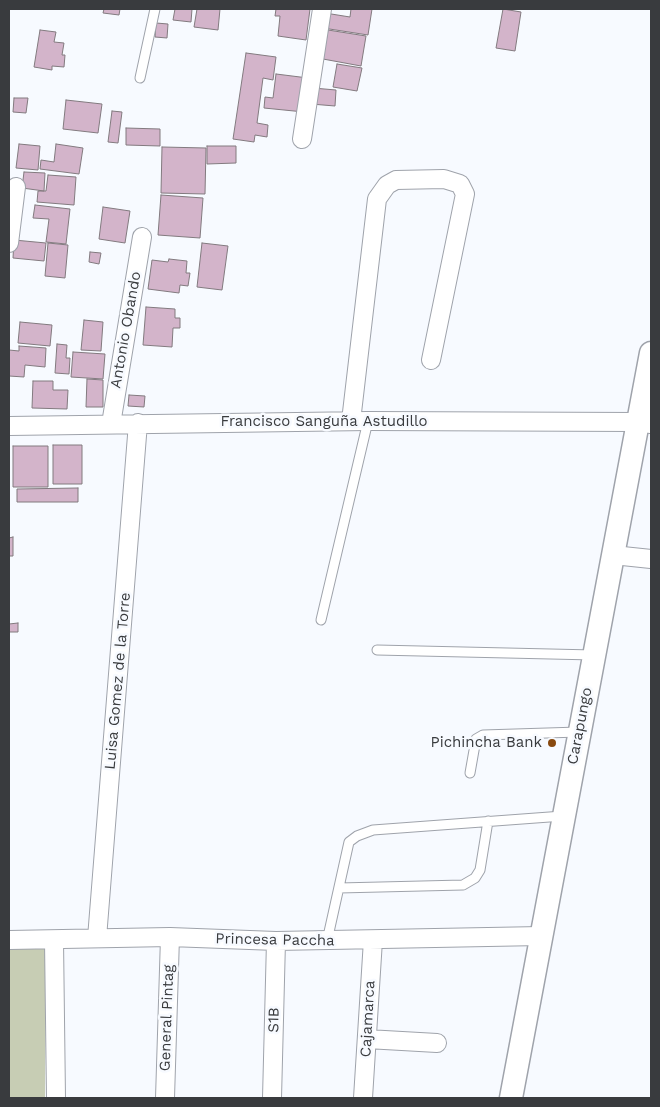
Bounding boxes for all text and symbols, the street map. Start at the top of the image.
street label: Antonio Obando [107,270,145,390]
street label: Francisco Sanguña Astudillo [220,413,428,431]
street label: Luisa Gomez de la Torre [101,592,135,770]
street label: Carapungo [564,686,596,766]
place label: Pichincha Bank [431,734,542,752]
marker: Pichincha Bank [546,737,558,749]
street label: Princesa Paccha [215,930,335,950]
street label: General Pintag [156,964,178,1072]
street label: Cajamarca [357,980,379,1058]
street label: S1B [265,1007,283,1033]

